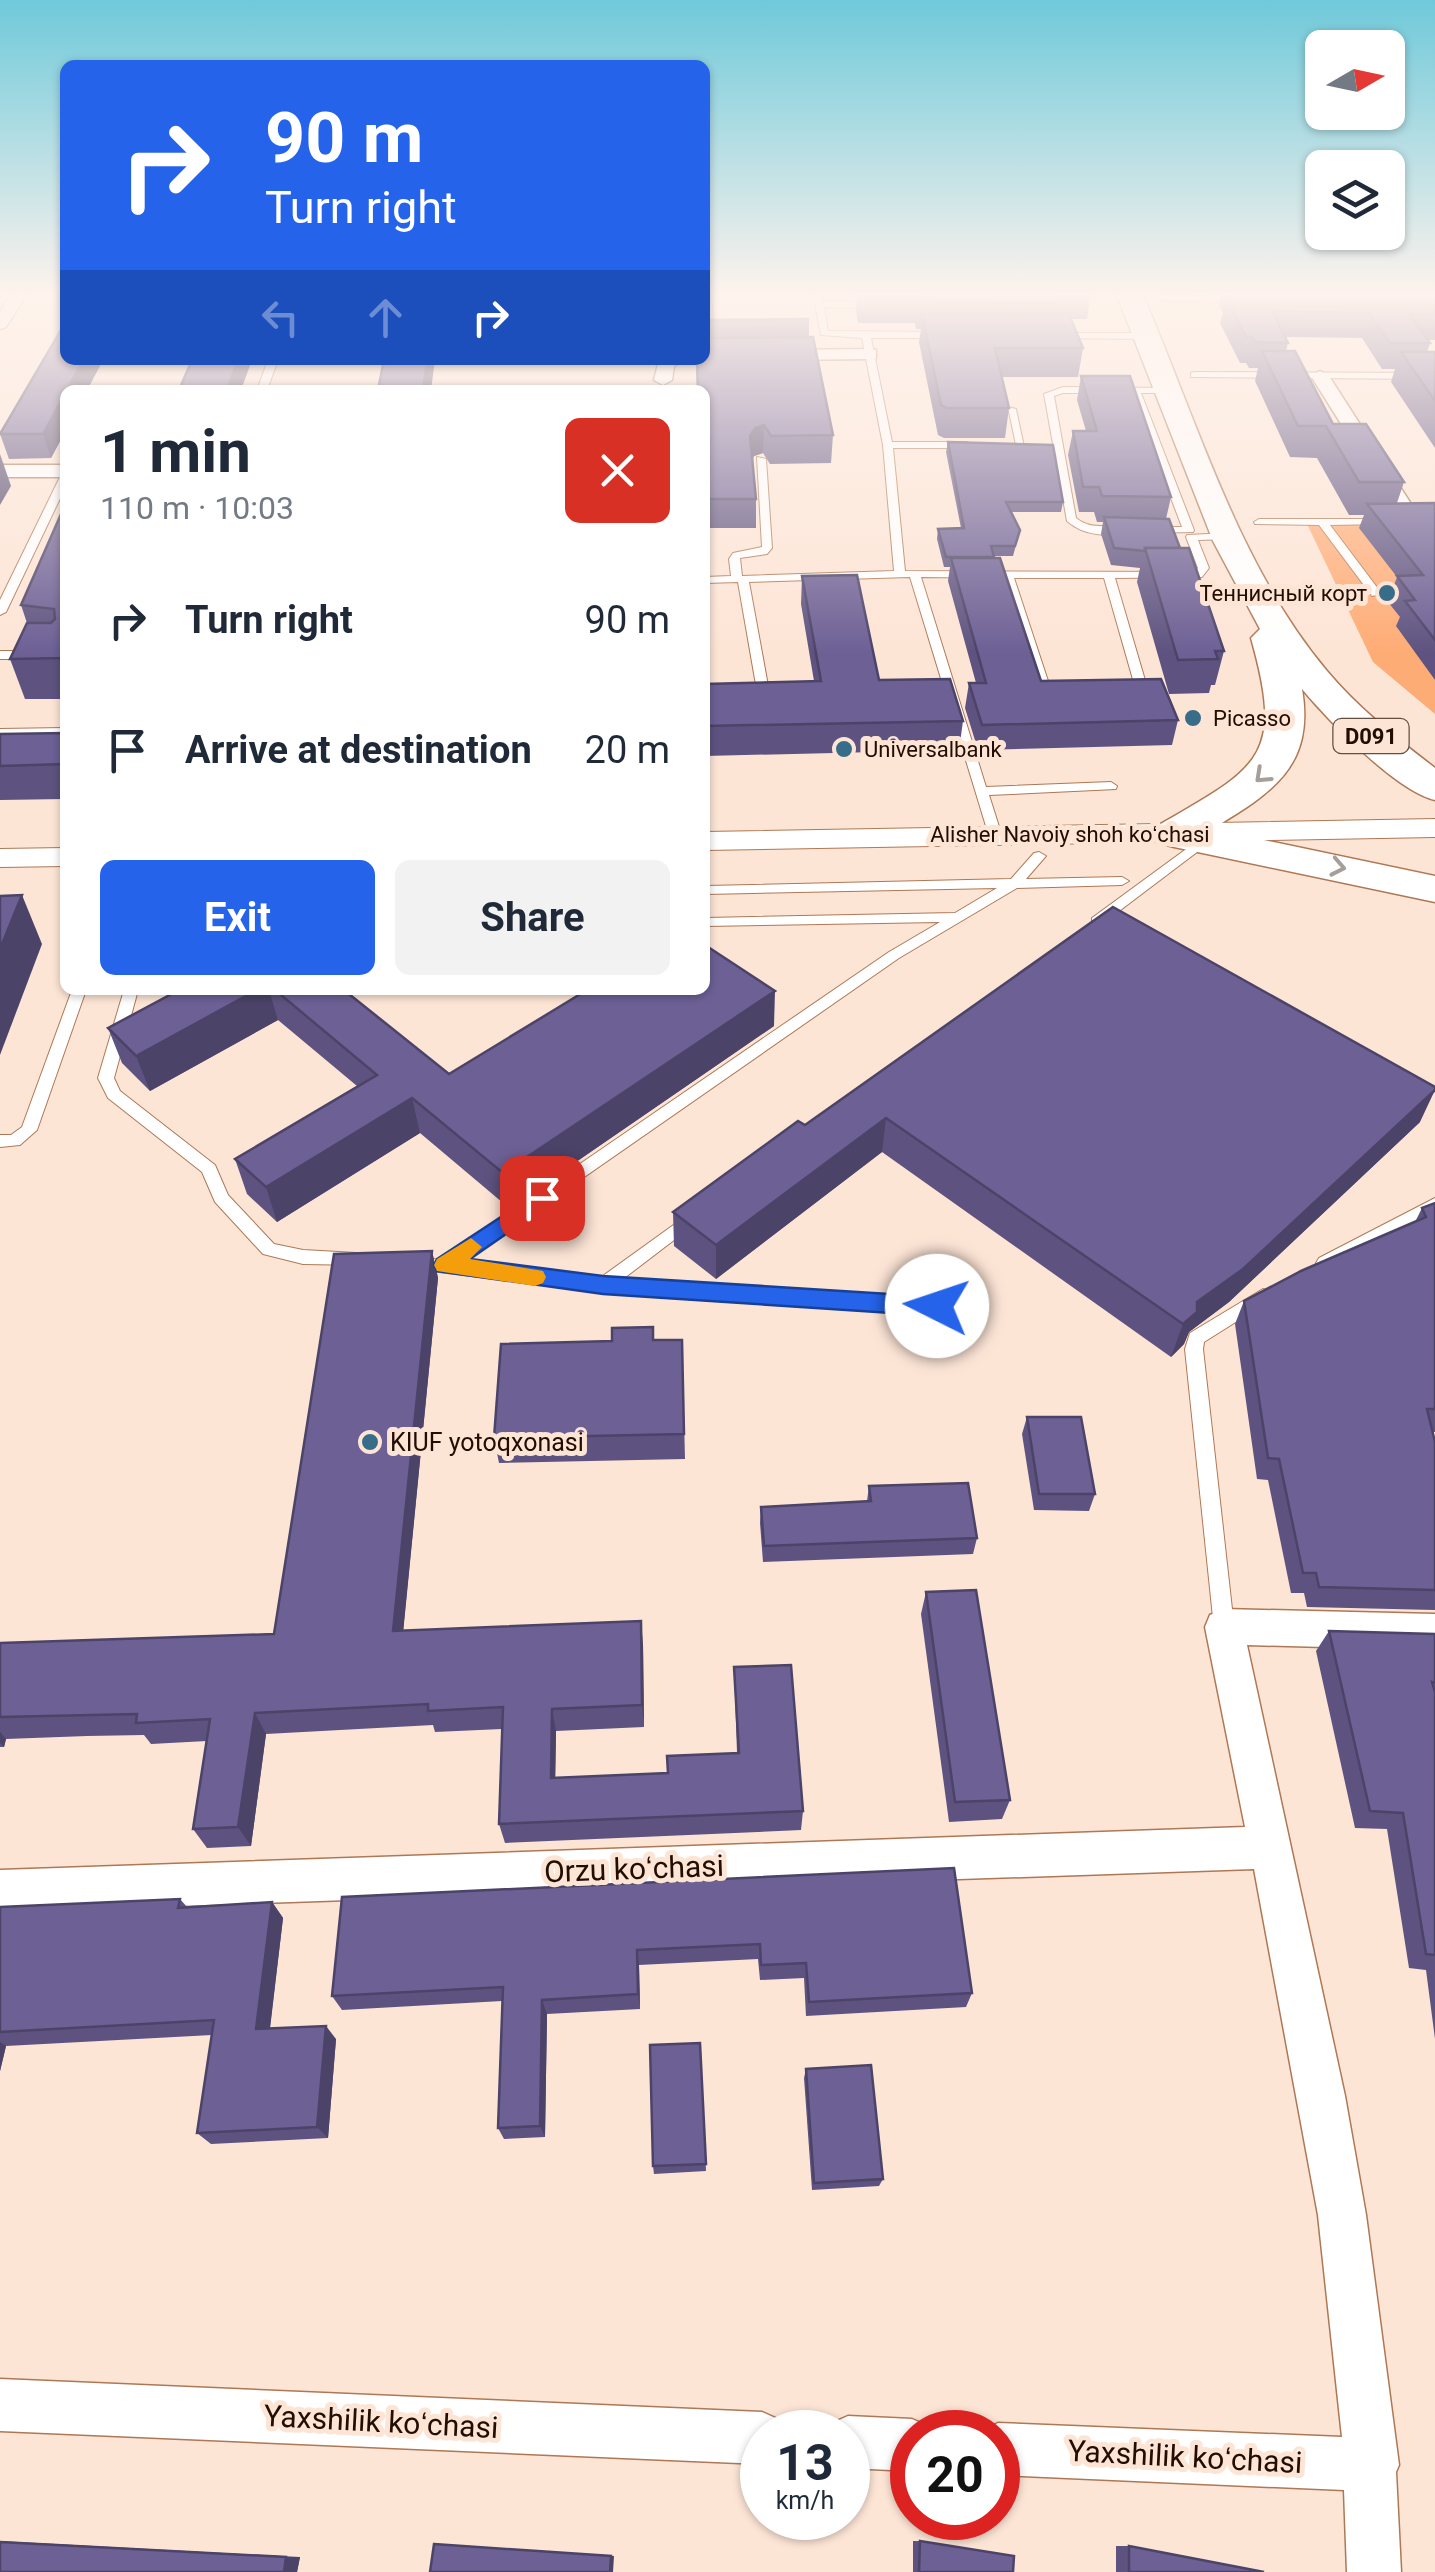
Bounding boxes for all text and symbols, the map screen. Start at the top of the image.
north arrow [1305,30,1405,130]
map controls [1305,30,1405,250]
text: 90 m [265,97,423,179]
icon: right [100,100,230,230]
button: layers [1305,150,1405,250]
text: Turn right [265,181,457,234]
icon: left [253,290,308,345]
icon: ahead [358,290,413,345]
icon: right [463,290,518,345]
text: 1 min [100,416,251,487]
button: close [565,418,670,523]
text: 110 m · 10:03 [100,489,294,527]
place label: Теннисный корт [1199,581,1367,606]
marker: Теннисный корт [1376,582,1398,604]
icon: right [100,593,155,648]
text: Turn right [185,598,353,642]
text: 90 m [585,598,670,642]
place label: Picasso [1213,706,1291,731]
marker: Picasso [1182,707,1204,729]
road number: D091 [1334,719,1408,753]
icon: arrive [100,723,155,778]
text: Arrive at destination [185,728,532,772]
text: 20 m [585,728,670,772]
place label: Universalbank [864,737,1003,762]
marker: Universalbank [833,738,855,760]
one-way arrow [1256,764,1274,782]
street label: Alisher Navoiy shoh koʻchasi [930,822,1210,847]
one-way arrow [1329,855,1346,876]
button: Exit [100,860,375,975]
button: Share [395,860,670,975]
pin [500,1156,585,1241]
icon: arrive [515,1171,570,1226]
position arrow [885,1254,989,1358]
place label: KIUF yotoqxonasi [390,1428,584,1457]
marker: KIUF yotoqxonasi [359,1431,381,1453]
street label: Orzu koʻchasi [543,1848,725,1889]
street label: Yaxshilik koʻchasi [263,2398,499,2445]
speed limit sign: 20 [890,2410,1020,2540]
street label: Yaxshilik koʻchasi [1067,2433,1303,2480]
text: 13 [776,2434,834,2492]
text: km/h [776,2486,834,2515]

